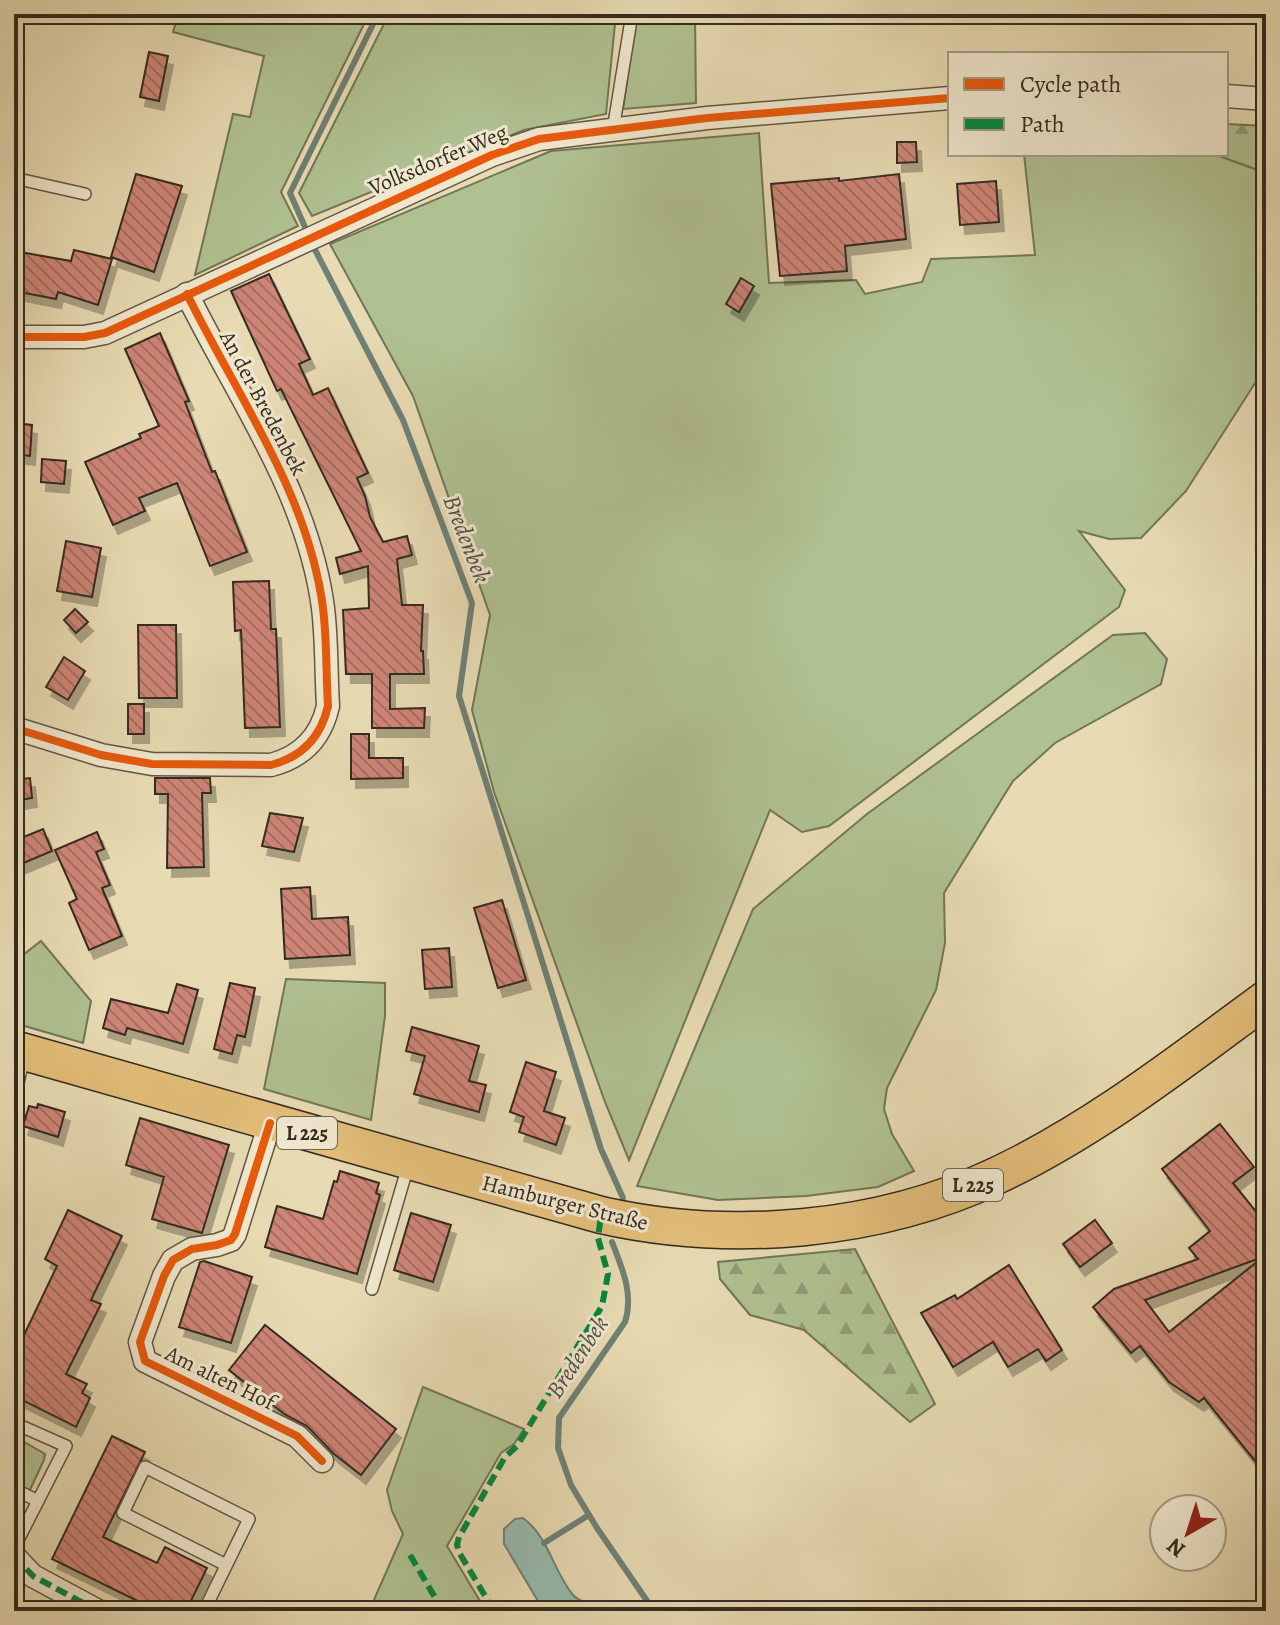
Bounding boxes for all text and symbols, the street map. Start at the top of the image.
legend [948,52,1228,156]
text: Cycle path [1020,68,1121,100]
text: Path [1020,108,1065,140]
street label: Volksdorfer Weg [363,117,512,203]
street label: An der Bredenbek [212,324,314,481]
water label: Bredenbek [436,490,499,588]
road number: L 225 [277,1117,337,1149]
street label: Hamburger Straße [479,1168,651,1238]
road number: L 225 [943,1169,1003,1201]
water label: Bredenbek [539,1309,616,1404]
street label: Am alten Hof [159,1338,282,1419]
north arrow [1148,1493,1228,1573]
text: N [1160,1531,1192,1564]

